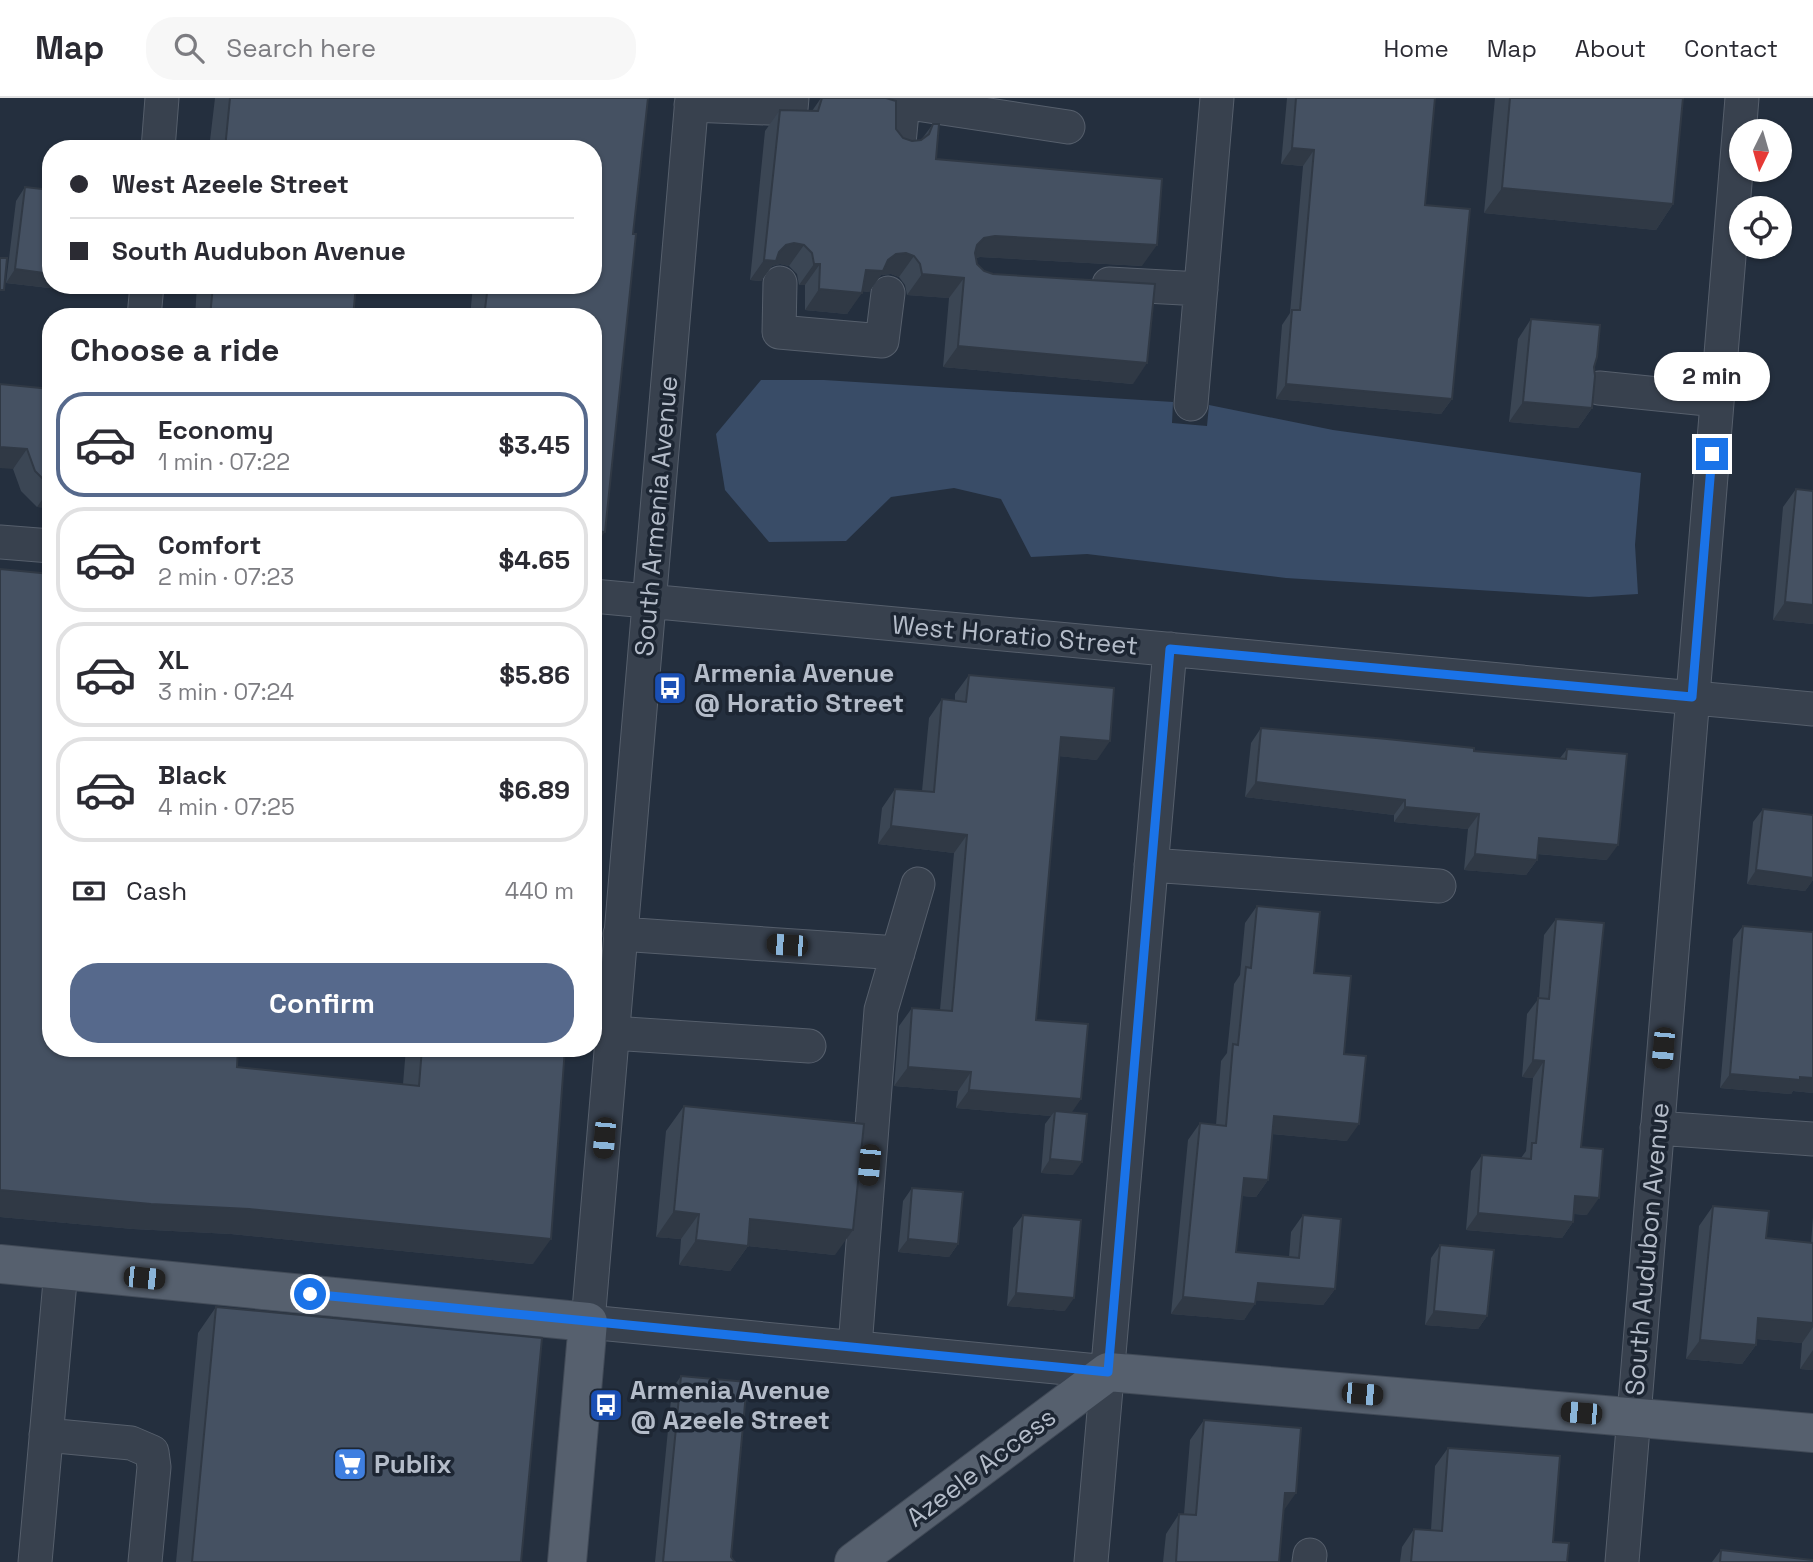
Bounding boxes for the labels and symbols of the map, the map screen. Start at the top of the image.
north arrow [1729,119,1792,182]
callout: 2 min [1654,352,1770,402]
street label: South Armenia Avenue [627,374,685,658]
route end [1696,438,1728,470]
street label: West Horatio Street [890,607,1140,663]
place label: Armenia Avenue @ Horatio Street [694,656,904,720]
bus stop icon: Armenia Avenue @ Horatio Street [651,669,689,707]
car [766,933,809,957]
car [1651,1026,1676,1070]
street label: South Audubon Avenue [1617,1101,1677,1397]
car [592,1116,617,1160]
car [857,1143,882,1187]
car [123,1265,166,1291]
route start [294,1278,326,1310]
place label: Armenia Avenue @ Azeele Street [630,1373,830,1437]
car [1341,1382,1384,1406]
bus stop icon: Armenia Avenue @ Azeele Street [587,1386,625,1424]
street label: Azeele Access [899,1400,1063,1534]
car [1560,1401,1603,1425]
supermarket icon: Publix [331,1445,369,1483]
place label: Publix [374,1447,452,1481]

